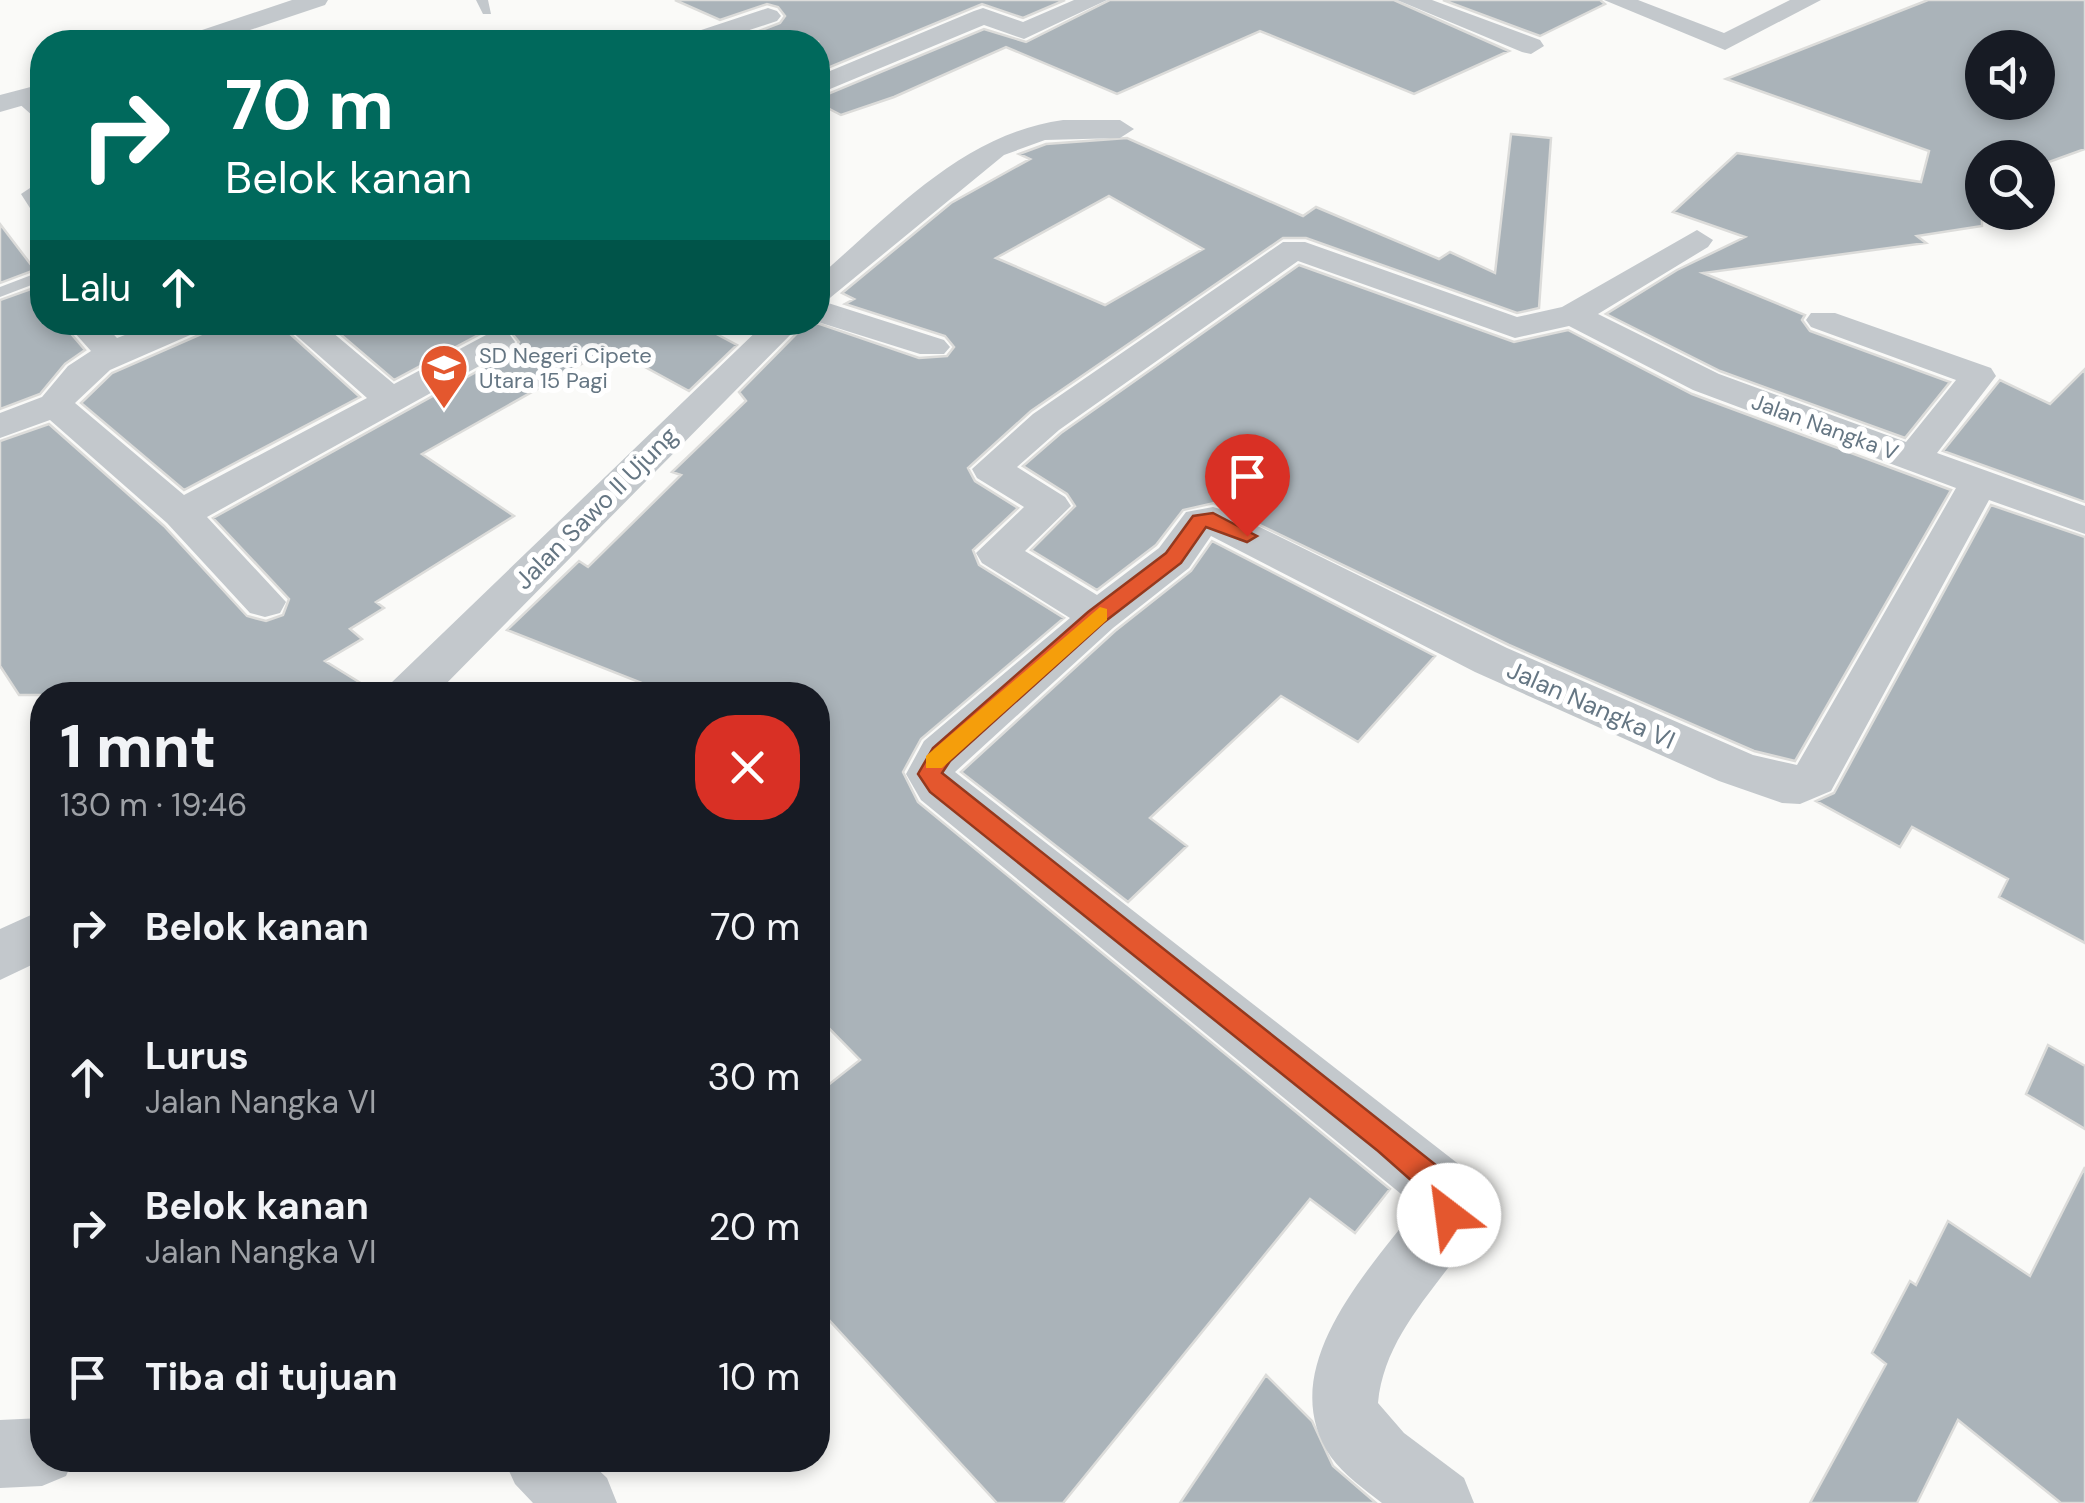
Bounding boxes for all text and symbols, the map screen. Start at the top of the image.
map controls [1965,30,2055,230]
button: sound [1965,30,2055,120]
text: 70 m [225,60,394,151]
icon: right [60,70,190,200]
button: search [1965,140,2055,230]
text: Belok kanan [225,148,472,207]
icon: ahead [151,260,206,315]
text: Lalu [60,263,131,313]
place label: SD Negeri Cipete Utara 15 Pagi [479,341,652,395]
school or university icon: SD Negeri Cipete Utara 15 Pagi [418,342,470,410]
street label: Jalan Nangka V [1748,387,1903,467]
street label: Jalan Sawo II Ujung [507,419,685,597]
pin [1205,434,1290,537]
icon: arrive [1220,449,1275,504]
street label: Jalan Nangka VI [1502,653,1680,757]
text: 1 mnt [60,707,216,786]
button: close [695,715,800,820]
text: 130 m · 19:46 [60,784,247,826]
icon: right [60,900,115,955]
text: Belok kanan [145,902,369,952]
text: 70 m [710,902,800,952]
text: Lurus [145,1031,249,1081]
icon: ahead [60,1050,115,1105]
text: 30 m [708,1052,800,1102]
text: Jalan Nangka VI [145,1081,376,1123]
position arrow [1397,1163,1501,1267]
text: Belok kanan [145,1181,369,1231]
icon: right [60,1200,115,1255]
text: 20 m [709,1202,800,1252]
text: Jalan Nangka VI [145,1231,376,1273]
icon: arrive [60,1350,115,1405]
text: Tiba di tujuan [145,1352,398,1402]
text: 10 m [718,1352,800,1402]

